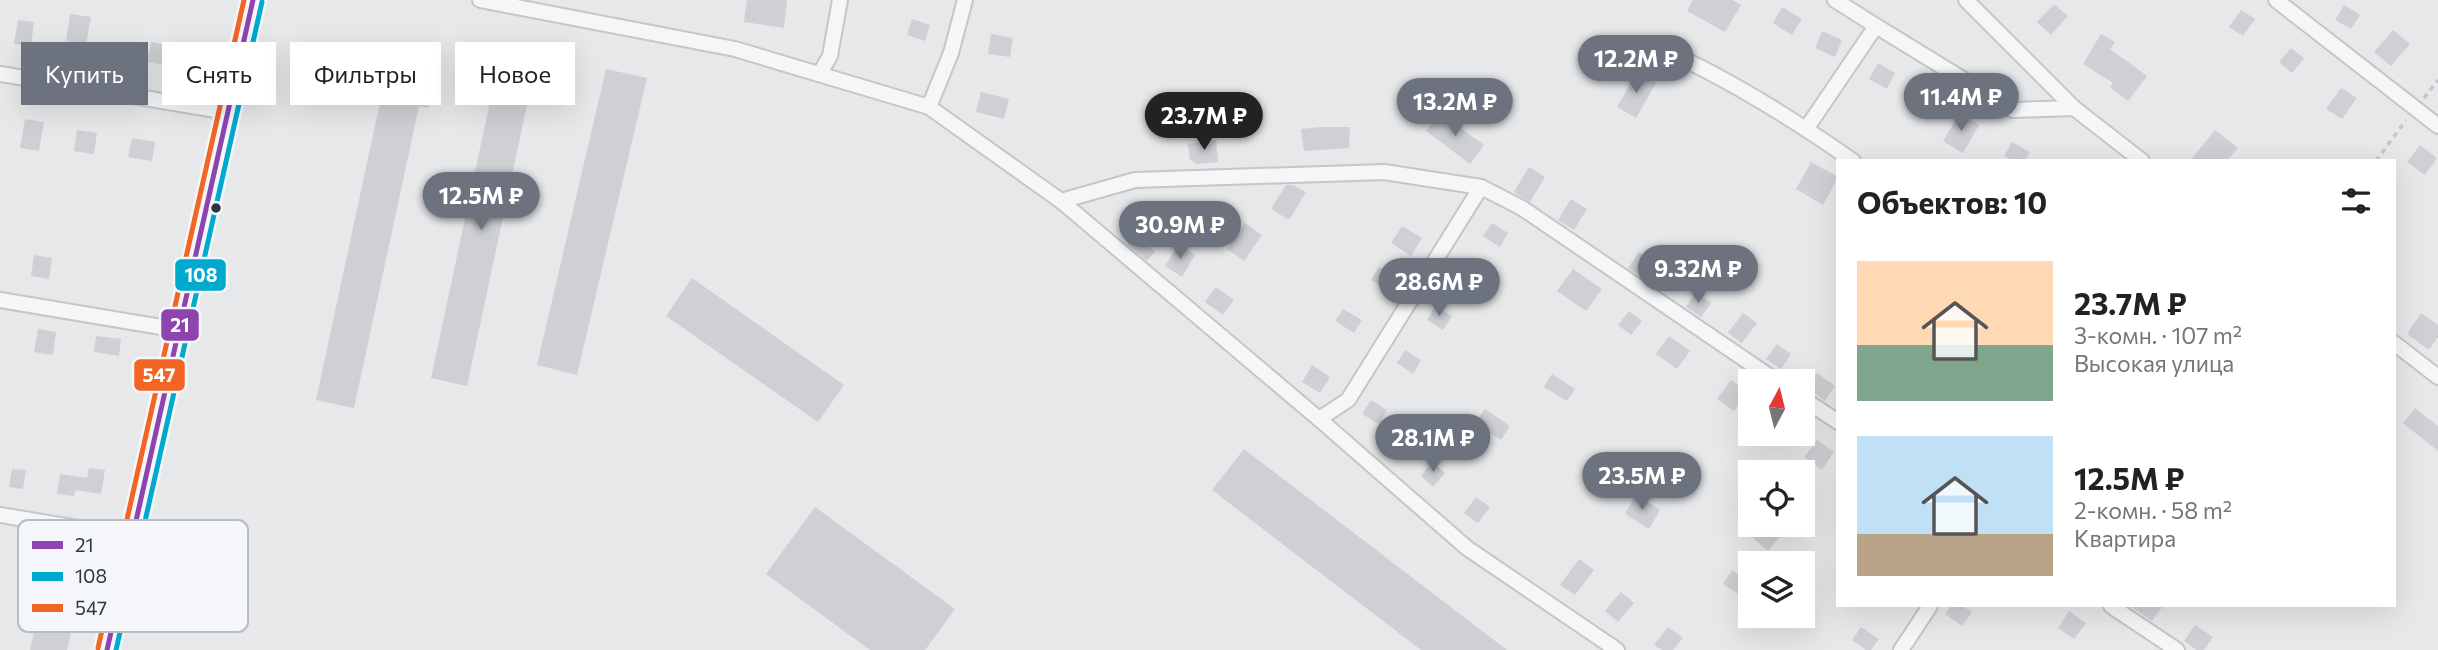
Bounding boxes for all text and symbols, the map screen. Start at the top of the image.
pin: 12.2M ₽ [1571,36,1701,95]
chip: Купить [21,42,148,105]
chip: Снять [162,42,276,105]
chip: Фильтры [290,42,441,105]
chip: Новое [455,42,575,105]
text: 12.2M ₽ [1594,44,1678,72]
pin: 11.4M ₽ [1896,74,2026,133]
pin: 13.2M ₽ [1390,78,1520,138]
text: 11.4M ₽ [1920,82,2002,110]
text: 13.2M ₽ [1413,87,1497,115]
pin: 23.7M ₽ [1139,92,1269,152]
text: 23.7M ₽ [1161,101,1247,129]
pin: 12.5M ₽ [416,173,546,232]
text: 12.5M ₽ [439,181,523,209]
icon: filters [2337,182,2375,220]
text: Объектов: 10 [1857,183,2047,220]
unlabelled marker [209,201,223,215]
pin: 30.9M ₽ [1115,202,1245,261]
text: 30.9M ₽ [1135,210,1225,238]
pin: 9.32M ₽ [1633,246,1763,305]
text: 9.32M ₽ [1654,254,1742,282]
line badge: 108 [174,258,227,292]
pin: 28.6M ₽ [1374,258,1504,318]
text: 108 [185,263,217,286]
text: 28.6M ₽ [1395,267,1483,295]
text: 23.7M ₽ [2074,284,2187,321]
icon: home [1913,289,1997,373]
line badge: 21 [160,308,200,342]
text: 21 [170,313,190,336]
text: 3-комн. · 107 m² [2074,321,2242,349]
text: Высокая улица [2074,349,2234,377]
line badge: 547 [133,358,186,392]
text: 547 [143,363,175,386]
north arrow [1738,369,1815,446]
map controls [1738,369,1815,628]
pin: 28.1M ₽ [1368,414,1498,474]
text: 28.1M ₽ [1391,423,1475,451]
pin: 23.5M ₽ [1577,452,1707,512]
text: 12.5M ₽ [2074,459,2185,496]
button: locate [1738,460,1815,537]
text: 23.5M ₽ [1598,461,1686,489]
icon: home [1913,464,1997,548]
text: 2-комн. · 58 m² [2074,496,2232,524]
legend [18,520,248,632]
text: Квартира [2074,524,2176,552]
text: 21 [75,533,94,556]
button: layers [1738,551,1815,628]
text: 108 [75,564,107,587]
text: 547 [75,596,107,619]

